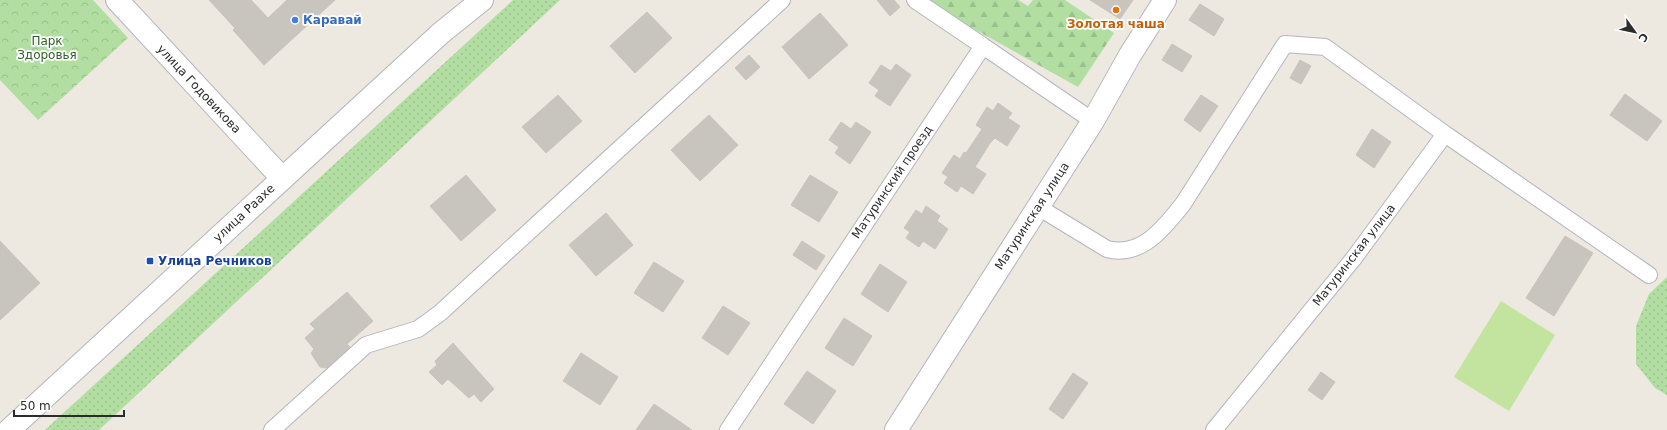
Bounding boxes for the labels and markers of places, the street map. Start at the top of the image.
marker: Золотая чаша [1111,5,1121,15]
place label: Каравай [303,13,362,27]
marker: Каравай [290,15,300,25]
place label: Золотая чаша [1067,17,1165,31]
place label: Улица Речников [158,254,272,268]
marker: Улица Речников [145,256,155,266]

